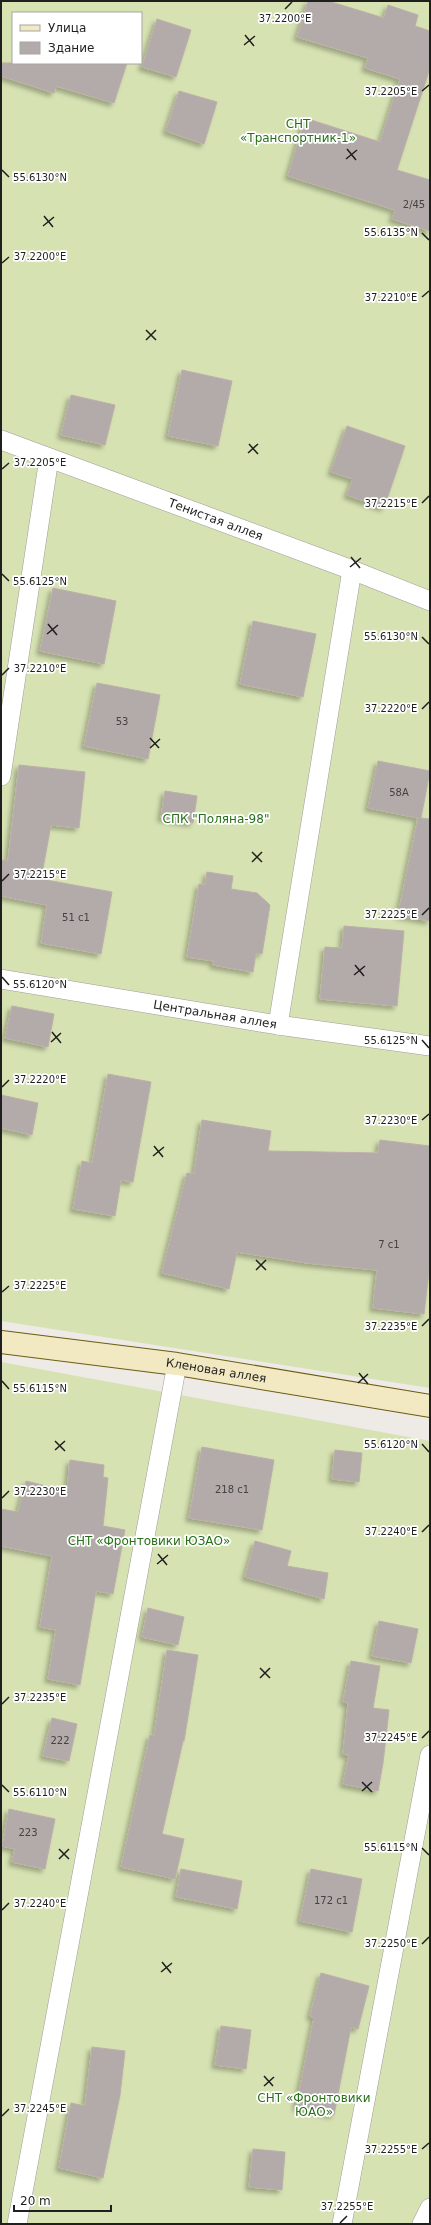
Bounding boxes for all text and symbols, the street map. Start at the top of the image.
legend [12,12,142,64]
text: 37.2200°E [259,13,311,24]
text: Улица [48,21,86,35]
text: Здание [48,41,94,55]
text: 37.2205°E [365,86,417,97]
park label: СНТ «Транспортник-1» [240,117,356,145]
text: 55.6130°N [13,172,67,183]
house number: 2/45 [403,199,425,210]
text: 55.6135°N [364,227,418,238]
text: 37.2200°E [14,251,66,262]
text: 37.2210°E [365,292,417,303]
text: 37.2205°E [14,457,66,468]
street label: Тенистая аллея [166,495,265,543]
text: 37.2215°E [365,498,417,509]
text: 55.6125°N [13,576,67,587]
text: 55.6130°N [364,631,418,642]
text: 37.2210°E [14,663,66,674]
text: 37.2220°E [365,703,417,714]
house number: 53 [116,716,128,727]
house number: 58А [389,787,409,798]
park label: СПК "Поляна-98" [163,812,269,826]
text: 37.2215°E [14,869,66,880]
text: 37.2225°E [365,909,417,920]
house number: 51 с1 [62,912,90,923]
text: 55.6120°N [13,979,67,990]
street label: Центральная аллея [152,997,278,1032]
text: 55.6125°N [364,1035,418,1046]
text: 37.2220°E [14,1074,66,1085]
text: 37.2230°E [365,1115,417,1126]
house number: 7 с1 [378,1239,400,1250]
text: 37.2225°E [14,1280,66,1291]
text: 37.2235°E [365,1321,417,1332]
street label: Кленовая аллея [165,1356,267,1386]
text: 55.6115°N [13,1383,67,1394]
text: 55.6120°N [364,1439,418,1450]
house number: 218 с1 [215,1484,249,1495]
text: 37.2230°E [14,1486,66,1497]
text: 37.2240°E [365,1526,417,1537]
park label: СНТ «Фронтовики ЮЗАО» [68,1534,230,1548]
text: 37.2235°E [14,1692,66,1703]
text: 37.2245°E [365,1732,417,1743]
house number: 222 [50,1735,70,1746]
text: 55.6110°N [13,1787,67,1798]
house number: 223 [18,1827,38,1838]
text: 55.6115°N [364,1842,418,1853]
house number: 172 с1 [314,1895,348,1906]
text: 37.2240°E [14,1898,66,1909]
text: 37.2250°E [365,1938,417,1949]
park label: СНТ «Фронтовики ЮАО» [257,2091,371,2119]
text: 37.2245°E [14,2103,66,2114]
text: 37.2255°E [365,2144,417,2155]
scale bar [14,2187,111,2213]
text: 20 m [20,2194,51,2208]
text: 37.2255°E [321,2201,373,2212]

